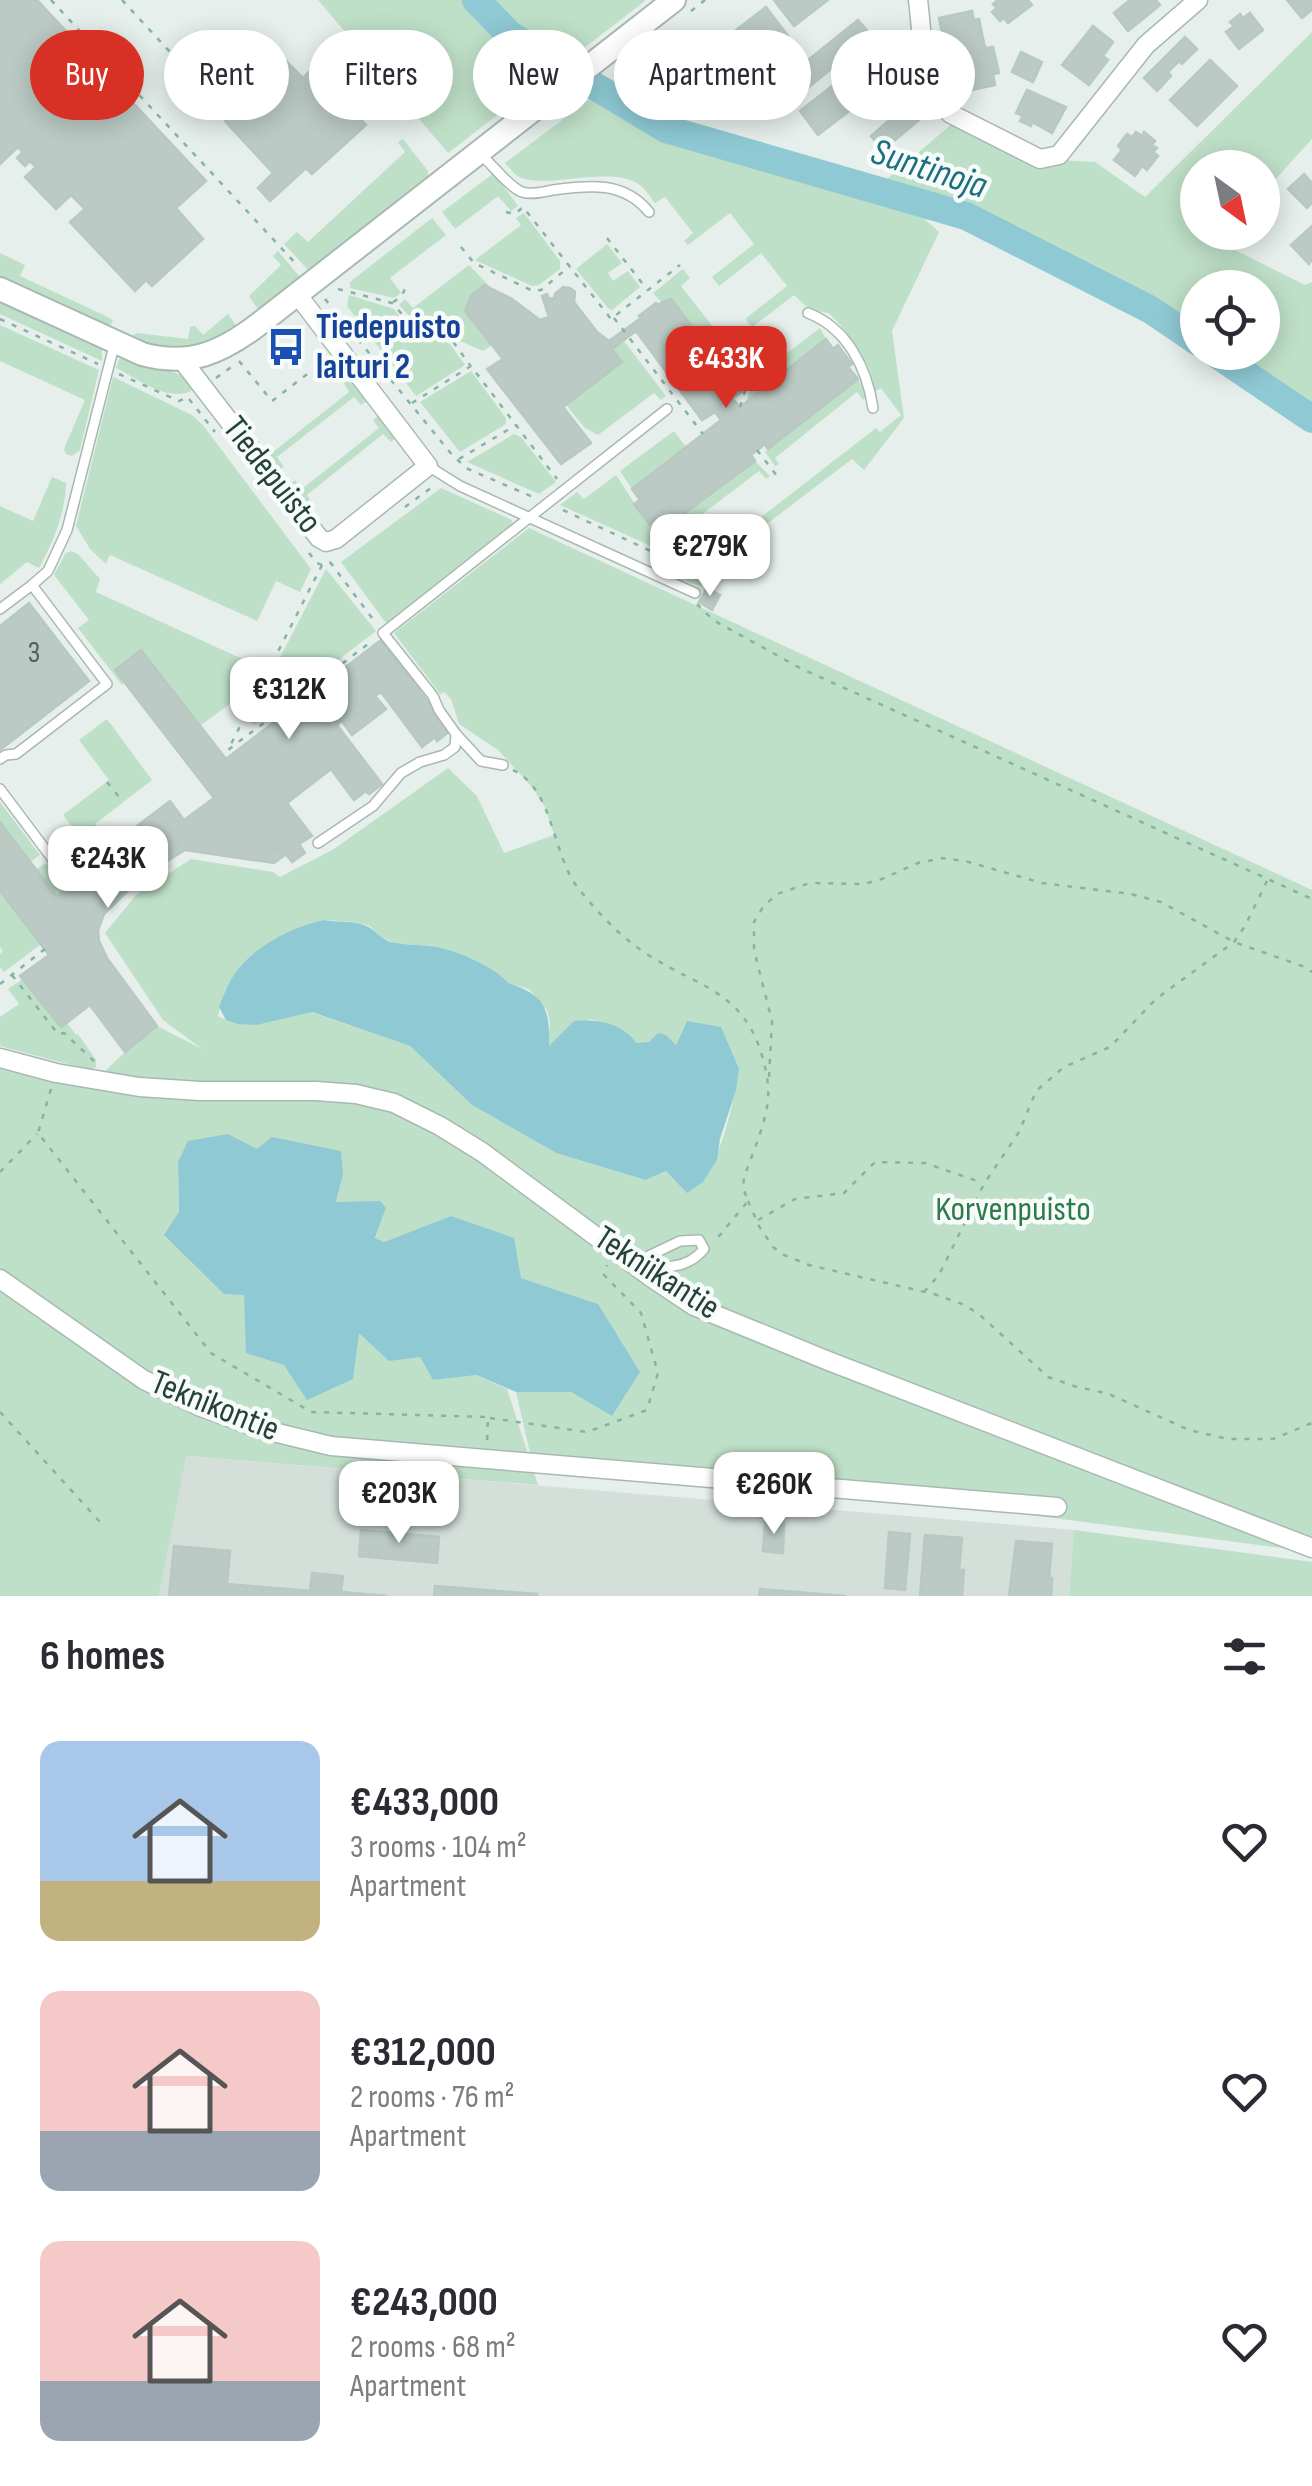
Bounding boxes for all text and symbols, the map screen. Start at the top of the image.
chip: Buy [30,30,144,120]
chip: Rent [164,30,289,120]
chip: Filters [309,30,453,120]
chip: New [473,30,594,120]
chip: Apartment [614,30,811,120]
chip: House [831,30,975,120]
water label: Suntinoja [865,129,993,209]
north arrow [1180,150,1280,250]
map controls [1180,150,1280,370]
button: locate [1180,270,1280,370]
place label: Tiedepuisto laituri 2 [316,306,461,389]
bus stop icon: Tiedepuisto laituri 2 [265,326,307,368]
pin: €433K [656,326,796,411]
text: €433K [688,339,764,378]
street label: Tiedepuisto [213,408,331,542]
pin: €279K [640,514,780,599]
text: €279K [672,527,748,566]
house number: 3 [28,635,40,671]
pin: €312K [219,657,359,742]
text: €312K [252,670,326,709]
pin: €243K [38,826,178,911]
text: €243K [70,839,146,878]
park label: Korvenpuisto [935,1188,1091,1231]
street label: Tekniikantie [586,1217,728,1329]
street label: Teknikontie [145,1361,285,1451]
pin: €260K [704,1452,844,1537]
pin: €203K [329,1461,469,1546]
text: €260K [736,1465,812,1504]
text: €203K [361,1474,437,1513]
icon: filters [1217,1629,1272,1684]
text: 6 homes [40,1631,165,1682]
text: €433,000 [350,1777,499,1828]
icon: home [120,1781,240,1901]
icon: heart [1217,1814,1272,1869]
text: 3 rooms · 104 m² [350,1828,527,1867]
text: Apartment [350,1867,466,1906]
text: €312,000 [350,2027,496,2078]
icon: home [120,2031,240,2151]
icon: heart [1217,2064,1272,2119]
text: 2 rooms · 76 m² [350,2078,514,2117]
text: Apartment [350,2117,466,2156]
text: €243,000 [350,2277,498,2328]
icon: home [120,2281,240,2401]
icon: heart [1217,2314,1272,2369]
text: 2 rooms · 68 m² [350,2328,516,2367]
text: Apartment [350,2367,466,2406]

